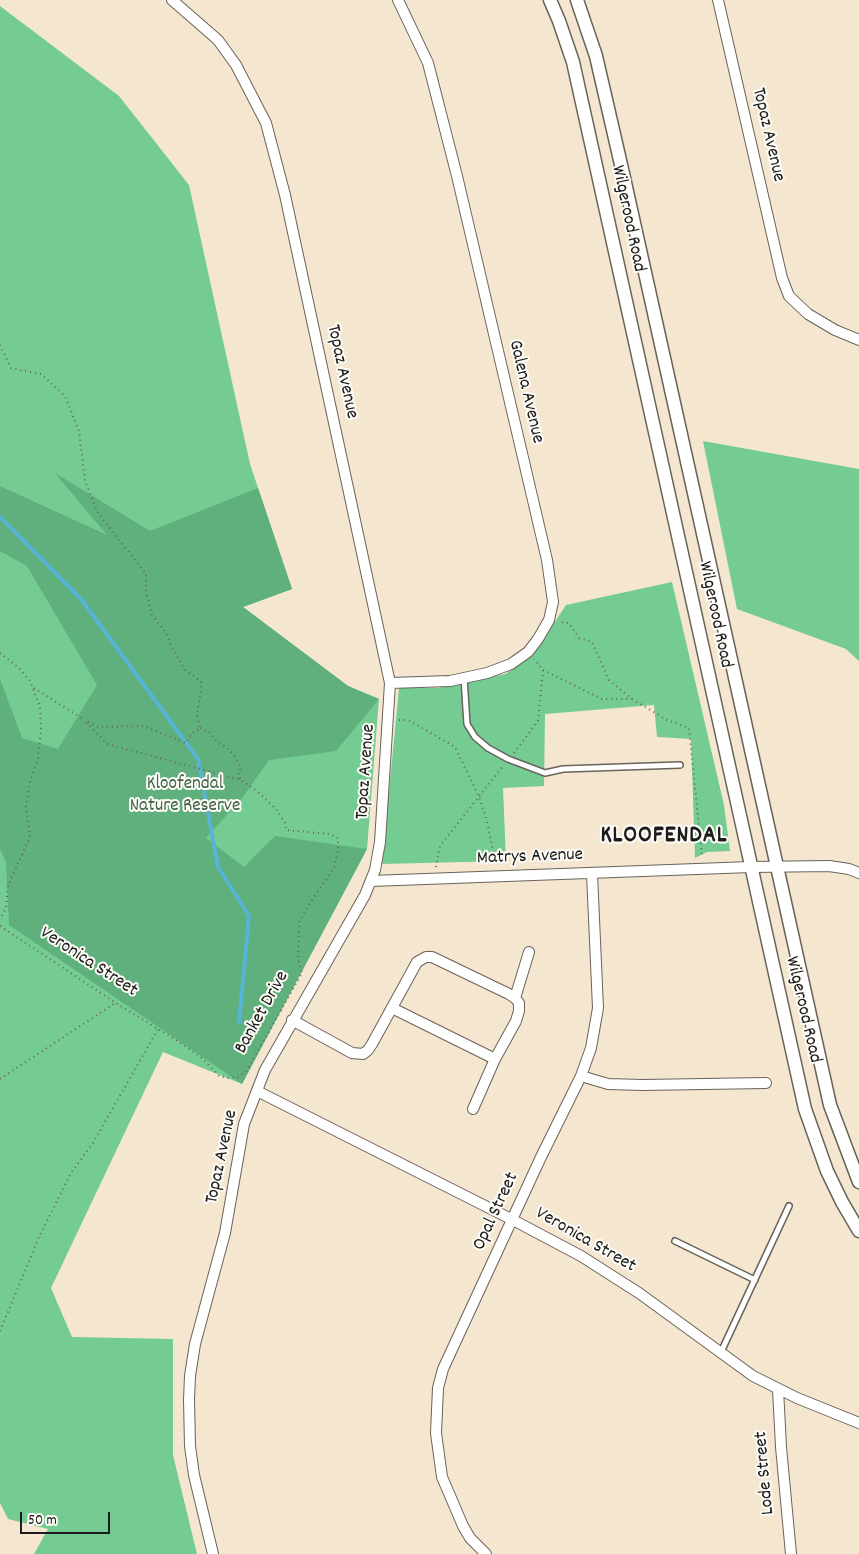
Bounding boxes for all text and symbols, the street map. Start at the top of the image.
street label: Topaz Avenue [745,86,789,184]
street label: Wilgerood Road [605,164,649,274]
street label: Topaz Avenue [320,323,362,421]
street label: Galena Avenue [502,338,548,446]
street label: Wilgerood Road [692,560,736,670]
street label: Topaz Avenue [352,724,382,820]
park label: Kloofendal Nature Reserve [130,774,240,818]
district label: KLOOFENDAL [599,824,729,852]
street label: Matrys Avenue [477,845,583,871]
street label: Veronica Street [35,923,141,1003]
street label: Wilgerood Road [779,955,825,1065]
street label: Banket Drive [231,968,295,1058]
street label: Topaz Avenue [202,1108,244,1206]
street label: Opal Street [469,1169,525,1255]
street label: Veronica Street [531,1203,639,1279]
street label: Lode Street [751,1430,781,1516]
scale bar [22,1502,112,1534]
text: 50 m [28,1510,57,1532]

